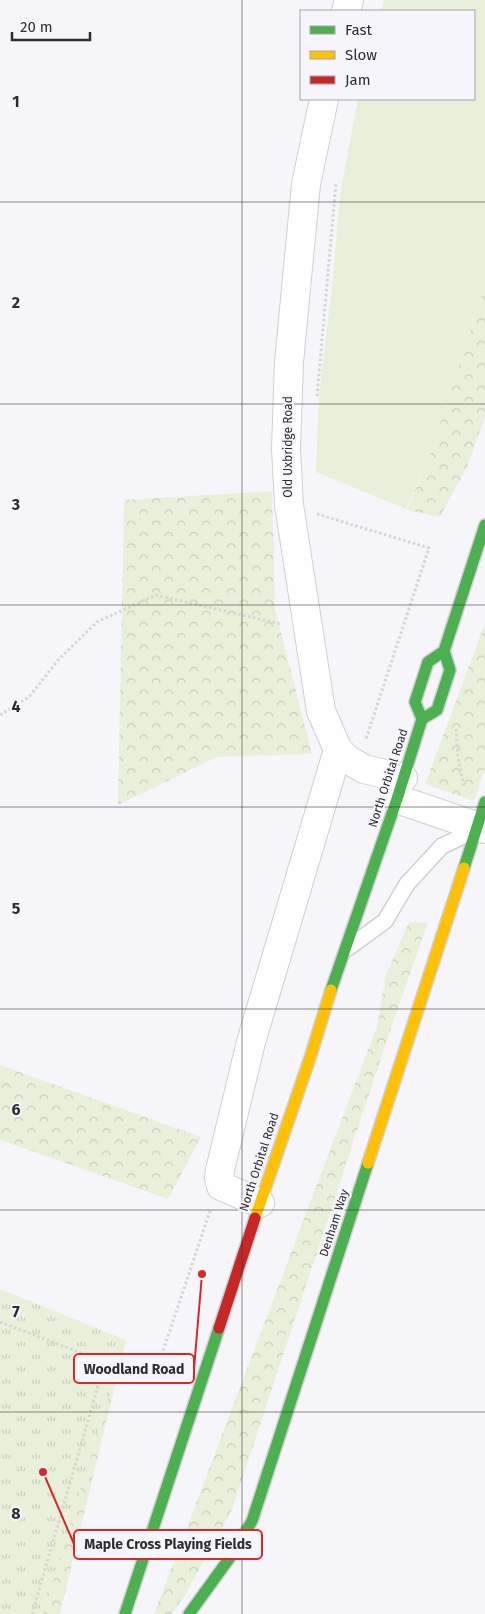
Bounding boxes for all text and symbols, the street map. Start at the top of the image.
scale bar [12,10,90,42]
legend [300,10,475,100]
text: 20 m [20,18,53,36]
text: Fast [345,21,372,39]
text: Slow [345,46,377,64]
text: Jam [345,71,371,89]
text: 1 [12,92,20,111]
text: 2 [12,293,20,312]
street label: Old Uxbridge Road [281,396,295,498]
text: 3 [11,495,20,514]
text: 4 [11,697,21,716]
street label: North Orbital Road [365,727,411,829]
text: 5 [12,899,21,918]
text: 6 [11,1100,21,1119]
street label: North Orbital Road [236,1111,282,1213]
street label: Denham Way [317,1187,352,1259]
text: 7 [12,1302,20,1321]
callout: Woodland Road [74,1354,194,1383]
text: Woodland Road [84,1361,184,1378]
text: 8 [11,1504,21,1523]
callout: Maple Cross Playing Fields [74,1530,262,1559]
text: Maple Cross Playing Fields [84,1536,252,1553]

